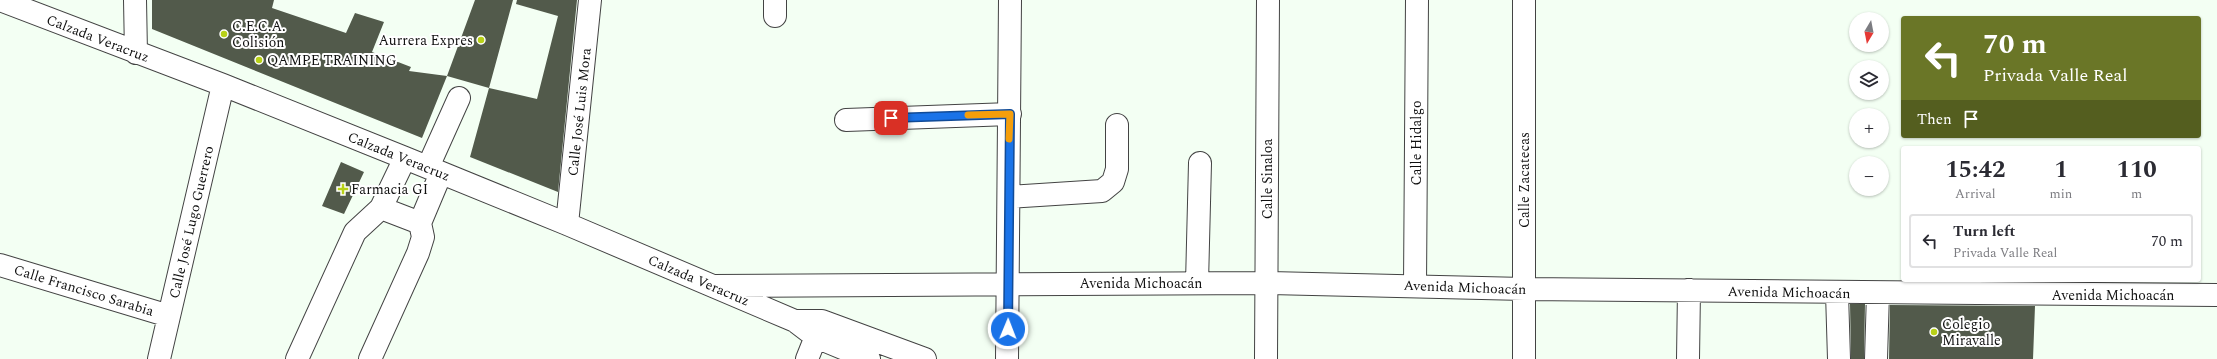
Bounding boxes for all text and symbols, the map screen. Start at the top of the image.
street label: Calzada Veracruz [43,9,152,68]
north arrow [1849,12,1889,52]
map controls [1849,12,1889,196]
place label: C.E.C.A. Colisión [232,16,286,53]
text: 70 m [1983,23,2047,66]
marker: C.E.C.A. Colisión [219,29,229,39]
place label: Aurrera Expres [379,30,473,51]
icon: left [1917,32,1969,84]
marker: Aurrera Expres [476,35,486,45]
street label: Calle José Luis Mora [562,47,597,177]
place label: QAMPE TRAINING [267,50,397,71]
marker: QAMPE TRAINING [254,55,264,65]
button: layers [1849,60,1889,100]
text: Privada Valle Real [1983,62,2128,89]
pin [874,101,908,135]
street label: Calle Hidalgo [1406,101,1427,185]
icon: arrive [880,107,902,129]
button: + [1849,108,1889,148]
text: Then [1917,108,1952,131]
icon: arrive [1960,108,1982,130]
street label: Calzada Veracruz [344,126,453,187]
street label: Calle Zacatecas [1514,132,1535,228]
street label: Calle Sinaloa [1257,138,1278,219]
street label: Calle José Lugo Guerrero [164,144,219,301]
text: 15:42 [1945,152,2005,188]
text: 1 [2054,152,2068,188]
text: 110 [2116,152,2157,188]
button: − [1849,156,1889,196]
place label: Farmacia GI [351,179,428,200]
marker: Farmacia GI [338,184,348,194]
text: Arrival [1955,184,1996,204]
text: min [2050,184,2072,204]
text: m [2131,184,2142,204]
text: Turn left [1953,220,2015,243]
icon: left [1919,230,1941,252]
text: 70 m [2151,230,2183,253]
text: Privada Valle Real [1953,243,2057,263]
street label: Calzada Veracruz [645,250,753,311]
street label: Calle Francisco Sarabia [11,259,157,322]
street label: Avenida Michoacán [1080,273,1202,294]
street label: Avenida Michoacán [1403,275,1527,300]
street label: Avenida Michoacán [1727,281,1851,304]
street label: Avenida Michoacán [2052,285,2174,306]
position arrow [987,308,1029,350]
place label: Colegio Miravalle [1942,314,2001,351]
marker: Colegio Miravalle [1929,327,1939,337]

